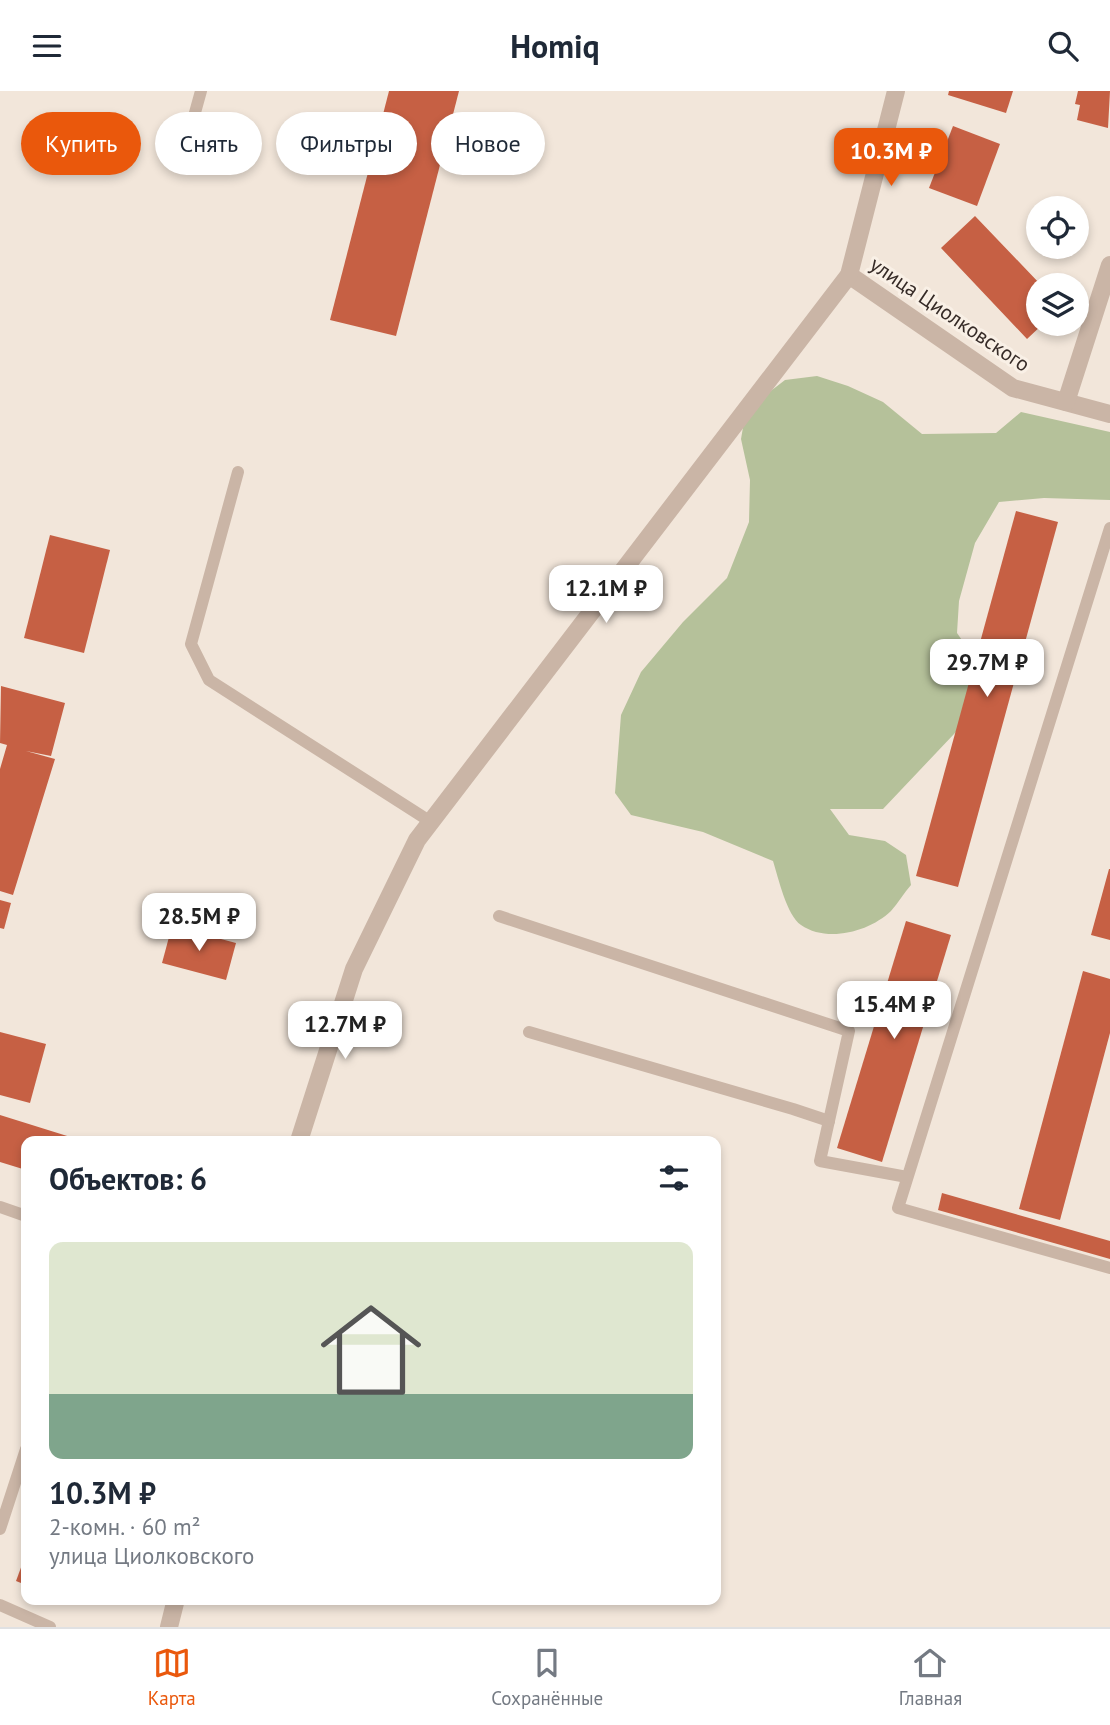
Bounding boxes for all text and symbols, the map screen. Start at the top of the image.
text: Homiq [510,25,600,67]
icon: menu [28,27,66,65]
icon: search [1044,27,1082,65]
chip: Купить [21,112,141,175]
chip: Снять [155,112,262,175]
chip: Фильтры [276,112,417,175]
chip: Новое [431,112,545,175]
pin: 10.3M ₽ [826,129,956,188]
text: 10.3M ₽ [850,136,932,165]
map controls [1026,196,1089,336]
button: locate [1026,196,1089,259]
street label: улица Циолковского [865,250,1035,378]
button: layers [1026,273,1089,336]
pin: 12.1M ₽ [541,566,671,625]
text: 12.1M ₽ [565,573,647,602]
pin: 29.7M ₽ [922,639,1052,699]
text: 29.7M ₽ [946,647,1028,676]
pin: 28.5M ₽ [134,893,264,953]
text: 28.5M ₽ [158,901,240,930]
pin: 15.4M ₽ [829,981,959,1041]
text: 15.4M ₽ [853,989,935,1018]
pin: 12.7M ₽ [280,1002,410,1061]
text: 12.7M ₽ [304,1009,386,1038]
text: Объектов: 6 [49,1159,207,1198]
icon: filters [655,1159,693,1197]
icon: home [308,1287,434,1413]
text: 10.3M ₽ [49,1473,156,1512]
text: 2-комн. · 60 m² [49,1512,201,1541]
text: улица Циолковского [49,1541,254,1570]
tab: Карта [148,1644,196,1710]
tab: Сохранённые [491,1644,603,1710]
tab: Главная [899,1644,962,1710]

